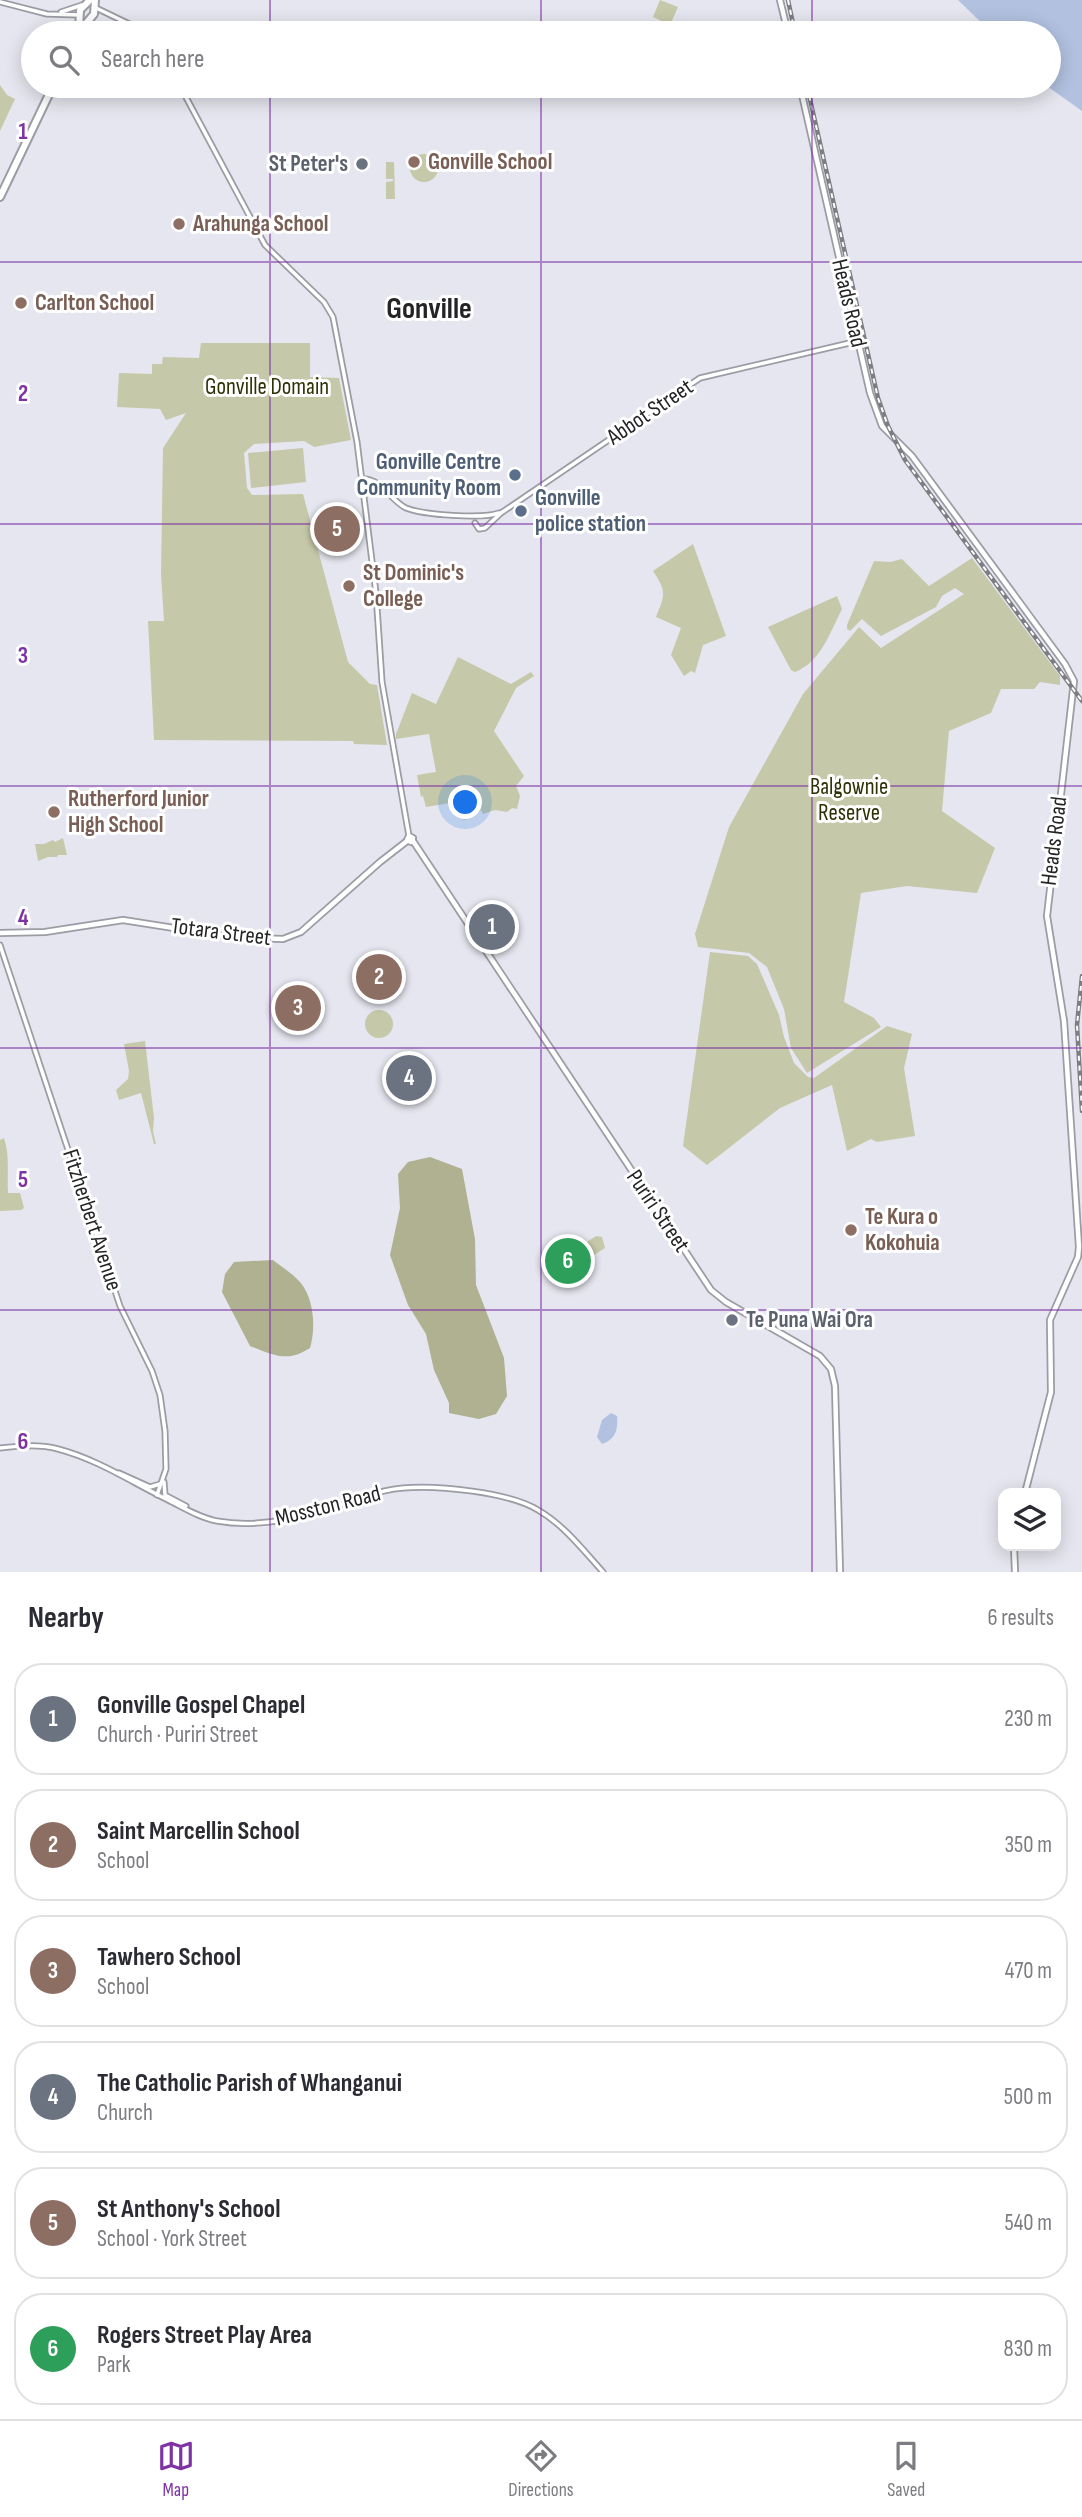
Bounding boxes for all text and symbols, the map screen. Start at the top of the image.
search box [21,21,1061,98]
icon: search [45,41,83,79]
text: Search here [101,44,204,75]
text: 1 [18,118,28,146]
place label: Gonville School [428,148,552,176]
place label: St Peter's [269,150,348,178]
marker: Gonville School [406,154,422,170]
marker: St Peter's [354,156,370,172]
place label: Arahunga School [192,210,328,238]
marker: Arahunga School [171,216,187,232]
street label: Heads Road [825,256,873,350]
place label: Carlton School [35,289,154,317]
district label: Gonville [386,291,472,327]
marker: Carlton School [13,295,29,311]
park label: Gonville Domain [205,373,329,401]
street label: Abbot Street [601,373,698,452]
text: 2 [18,380,28,408]
place label: Gonville Centre Community Room [357,448,501,502]
marker: Gonville Centre Community Room [507,467,523,483]
place label: Gonville police station [535,484,646,538]
pin: 5 [314,503,360,555]
marker: Gonville police station [513,503,529,519]
place label: St Dominic's College [363,559,464,613]
marker: St Dominic's College [341,578,357,594]
text: 3 [18,642,28,670]
park label: Balgownie Reserve [810,773,888,827]
place label: Rutherford Junior High School [68,785,209,839]
your location [448,785,482,819]
street label: Heads Road [1035,795,1073,887]
marker: Rutherford Junior High School [46,804,62,820]
pin: 1 [469,901,515,953]
text: 4 [18,904,29,932]
street label: Totara Street [169,912,273,952]
pin: 2 [356,951,402,1003]
pin: 3 [275,982,321,1034]
pin: 4 [386,1052,432,1104]
street label: Fitzherbert Avenue [56,1146,128,1294]
street label: Puriri Street [620,1165,696,1257]
text: 5 [18,1166,28,1194]
place label: Te Kura o Kokohuia [865,1203,940,1257]
marker: Te Kura o Kokohuia [843,1222,859,1238]
pin: 6 [545,1235,591,1287]
place label: Te Puna Wai Ora [746,1306,873,1334]
marker: Te Puna Wai Ora [724,1312,740,1328]
text: 6 [18,1428,28,1456]
street label: Mosston Road [272,1479,384,1533]
map controls [998,1488,1061,1551]
button: layers [998,1488,1061,1551]
text: Nearby [28,1600,104,1636]
text: 6 results [988,1604,1054,1632]
text: Gonville Gospel Chapel [97,1690,305,1721]
text: 1 [48,1705,58,1733]
text: 230 m [1004,1705,1052,1733]
text: Church · Puriri Street [97,1721,258,1749]
text: Saint Marcellin School [97,1816,300,1847]
text: 2 [48,1831,58,1859]
text: 350 m [1004,1831,1052,1859]
text: School [97,1847,149,1875]
text: Tawhero School [97,1942,241,1973]
text: 3 [48,1957,58,1985]
text: 470 m [1005,1957,1052,1985]
text: School [97,1973,149,2001]
text: The Catholic Parish of Whanganui [97,2068,402,2099]
text: 4 [48,2083,58,2111]
text: 500 m [1004,2083,1052,2111]
text: Church [97,2099,153,2127]
text: St Anthony's School [97,2194,280,2225]
text: 5 [48,2209,58,2237]
text: 540 m [1004,2209,1052,2237]
text: School · York Street [97,2225,247,2253]
text: Rogers Street Play Area [97,2320,312,2351]
text: 6 [48,2335,58,2363]
text: 830 m [1004,2335,1052,2363]
text: Park [97,2351,131,2379]
tab: Map [157,2437,195,2502]
tab: Directions [508,2437,574,2502]
tab: Saved [887,2437,925,2502]

